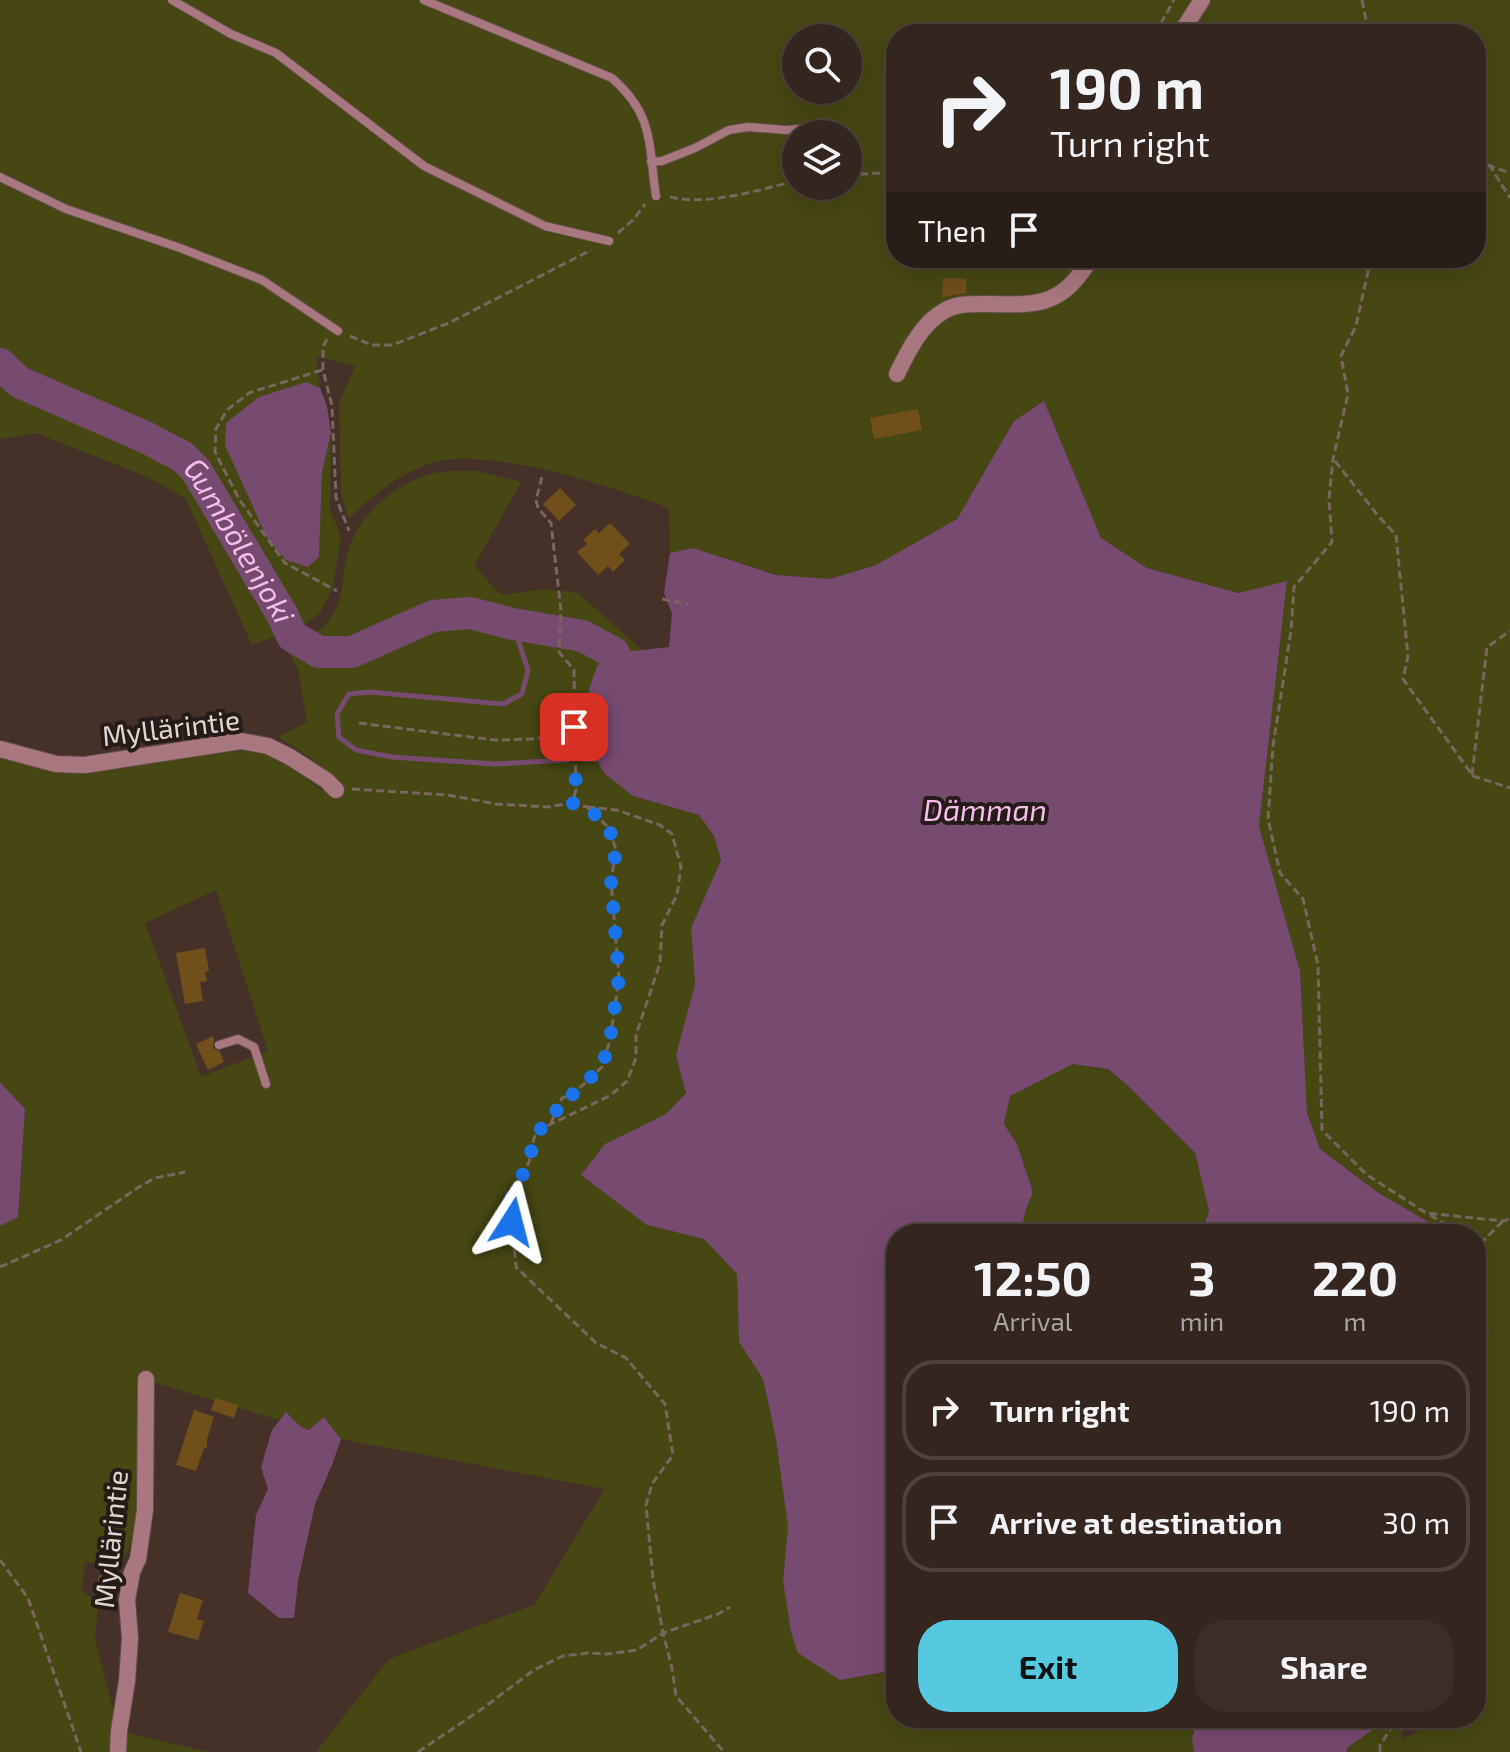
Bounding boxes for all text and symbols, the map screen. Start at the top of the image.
map controls [782,24,862,200]
button: search [782,24,862,104]
text: 190 m [1050,53,1204,120]
icon: right [918,56,1022,160]
button: layers [782,120,862,200]
text: Turn right [1050,121,1210,164]
icon: arrive [1002,208,1046,252]
text: Then [918,212,986,248]
water label: Gumbölenjoki [178,449,304,628]
pin [540,693,608,761]
street label: Myllärintie [100,702,242,752]
icon: arrive [552,705,596,749]
water label: Dämman [923,791,1047,827]
position arrow [470,1180,554,1264]
text: 12:50 [974,1248,1092,1306]
text: 3 [1188,1248,1215,1306]
text: 220 [1312,1248,1398,1306]
text: Arrival [993,1305,1072,1336]
text: min [1180,1305,1224,1336]
text: m [1344,1305,1366,1336]
icon: right [922,1388,966,1432]
text: Turn right [990,1392,1130,1428]
text: 190 m [1370,1392,1450,1428]
street label: Myllärintie [86,1468,134,1610]
icon: arrive [922,1500,966,1544]
text: Arrive at destination [990,1504,1282,1540]
text: 30 m [1382,1504,1450,1540]
button: Exit [918,1620,1178,1712]
button: Share [1194,1620,1454,1712]

